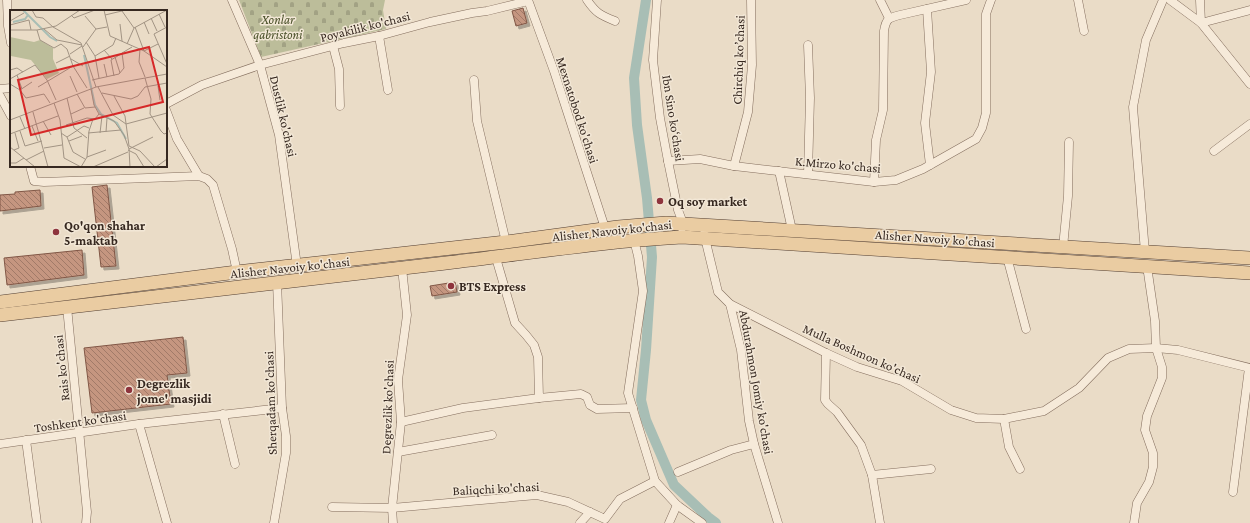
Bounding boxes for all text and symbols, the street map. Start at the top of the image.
street label: Poyakilik ko'chasi [319,8,412,45]
inset map [10,10,167,167]
park label: Xonlar qabristoni [253,12,303,42]
street label: Chirchiq ko’chasi [729,14,748,105]
street label: Mexnatobod ko'chasi [553,55,602,166]
street label: Dustlik ko'chasi [267,74,300,159]
street label: Ibn Sino ko‘chasi [659,74,688,163]
street label: K.Mirzo ko'chasi [794,153,882,176]
place label: Oq soy market [668,194,748,209]
marker: Oq soy market [655,196,665,206]
street label: Alisher Navoiy ko'chasi [552,217,673,244]
place label: Qo'qon shahar 5-maktab [64,218,146,248]
marker: Qo'qon shahar 5-maktab [51,227,61,237]
street label: Alisher Navoiy ko'chasi [875,227,996,250]
street label: Alisher Navoiy ko'chasi [230,254,351,281]
place label: BTS Express [459,279,526,294]
marker: BTS Express [446,281,456,291]
street label: Abdurahmon Jomiy ko'chasi [736,309,777,456]
street label: Mulla Boshmon ko'chasi [801,321,924,386]
street label: Rais ko'chasi [51,334,72,402]
street label: Sherqadam ko'chasi [261,350,280,455]
street label: Degrezlik ko'chasi [378,359,397,454]
place label: Degrezlik jome' masjidi [136,376,212,407]
marker: Degrezlik jome' masjidi [124,385,134,395]
street label: Toshkent ko'chasi [33,408,128,435]
street label: Baliqchi ko'chasi [452,479,541,498]

